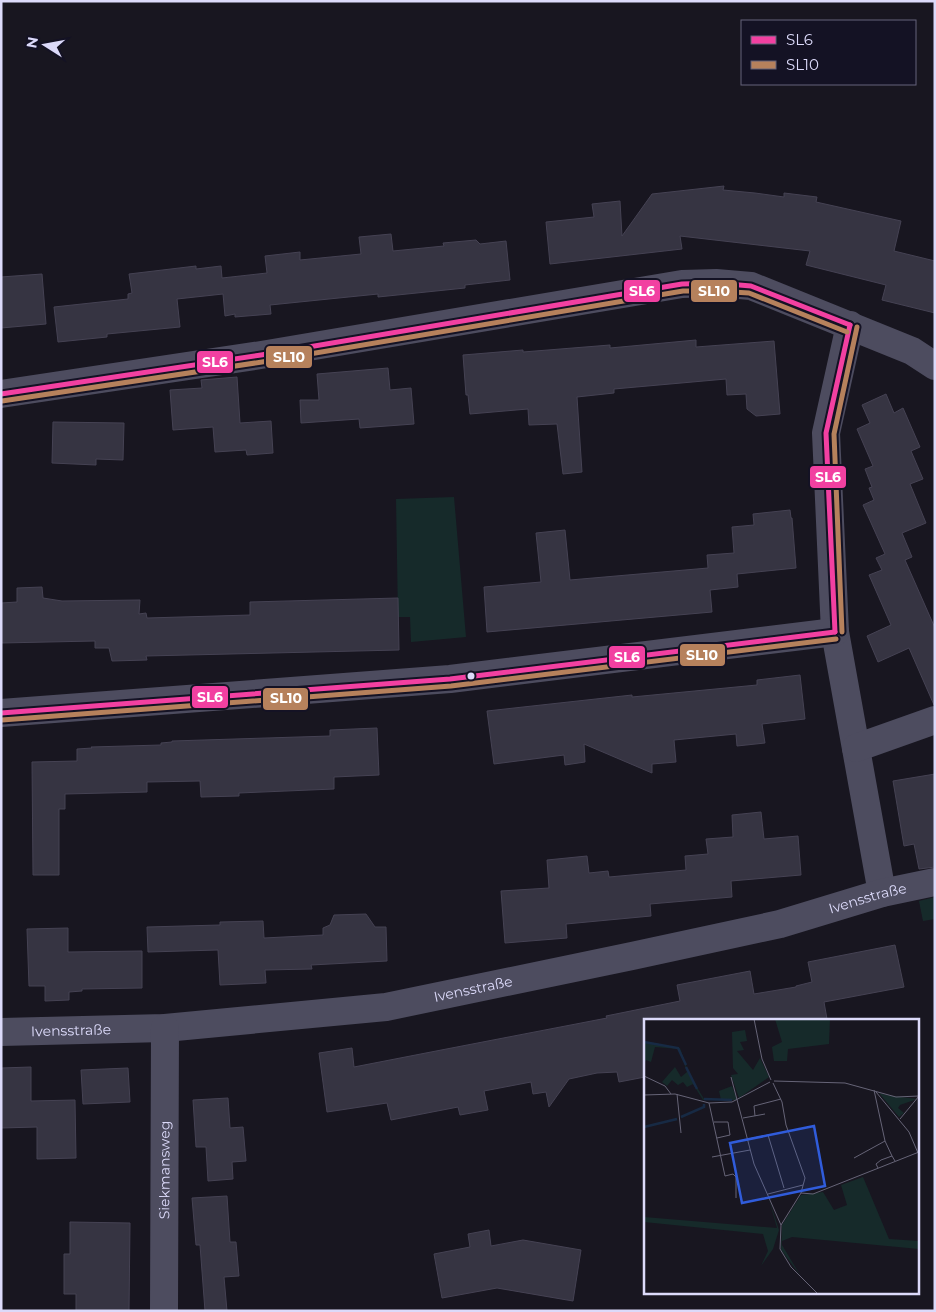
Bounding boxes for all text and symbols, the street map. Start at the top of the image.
north arrow [20,20,70,70]
legend [741,20,916,85]
text: SL6 [786,30,813,49]
text: N [22,35,42,50]
text: SL10 [786,55,819,74]
line badge: SL6 [623,279,661,303]
line badge: SL10 [690,279,738,303]
text: SL6 [629,282,655,300]
text: SL10 [698,282,730,300]
line badge: SL10 [265,345,313,369]
text: SL10 [273,348,305,366]
line badge: SL6 [196,350,234,374]
text: SL6 [202,353,228,371]
line badge: SL6 [809,465,847,489]
text: SL6 [815,468,841,486]
line badge: SL10 [679,643,726,667]
line badge: SL6 [608,645,646,669]
text: SL10 [686,646,718,664]
text: SL6 [614,648,640,666]
unlabelled marker [466,671,476,681]
line badge: SL6 [191,685,229,709]
line badge: SL10 [262,687,309,711]
text: SL6 [197,688,223,706]
text: SL10 [270,689,302,707]
street label: Ivensstraße [826,879,908,918]
street label: Ivensstraße [432,972,514,1006]
inset map [644,1019,918,1294]
street label: Ivensstraße [31,1020,111,1040]
street label: Siekmansweg [155,1121,174,1219]

